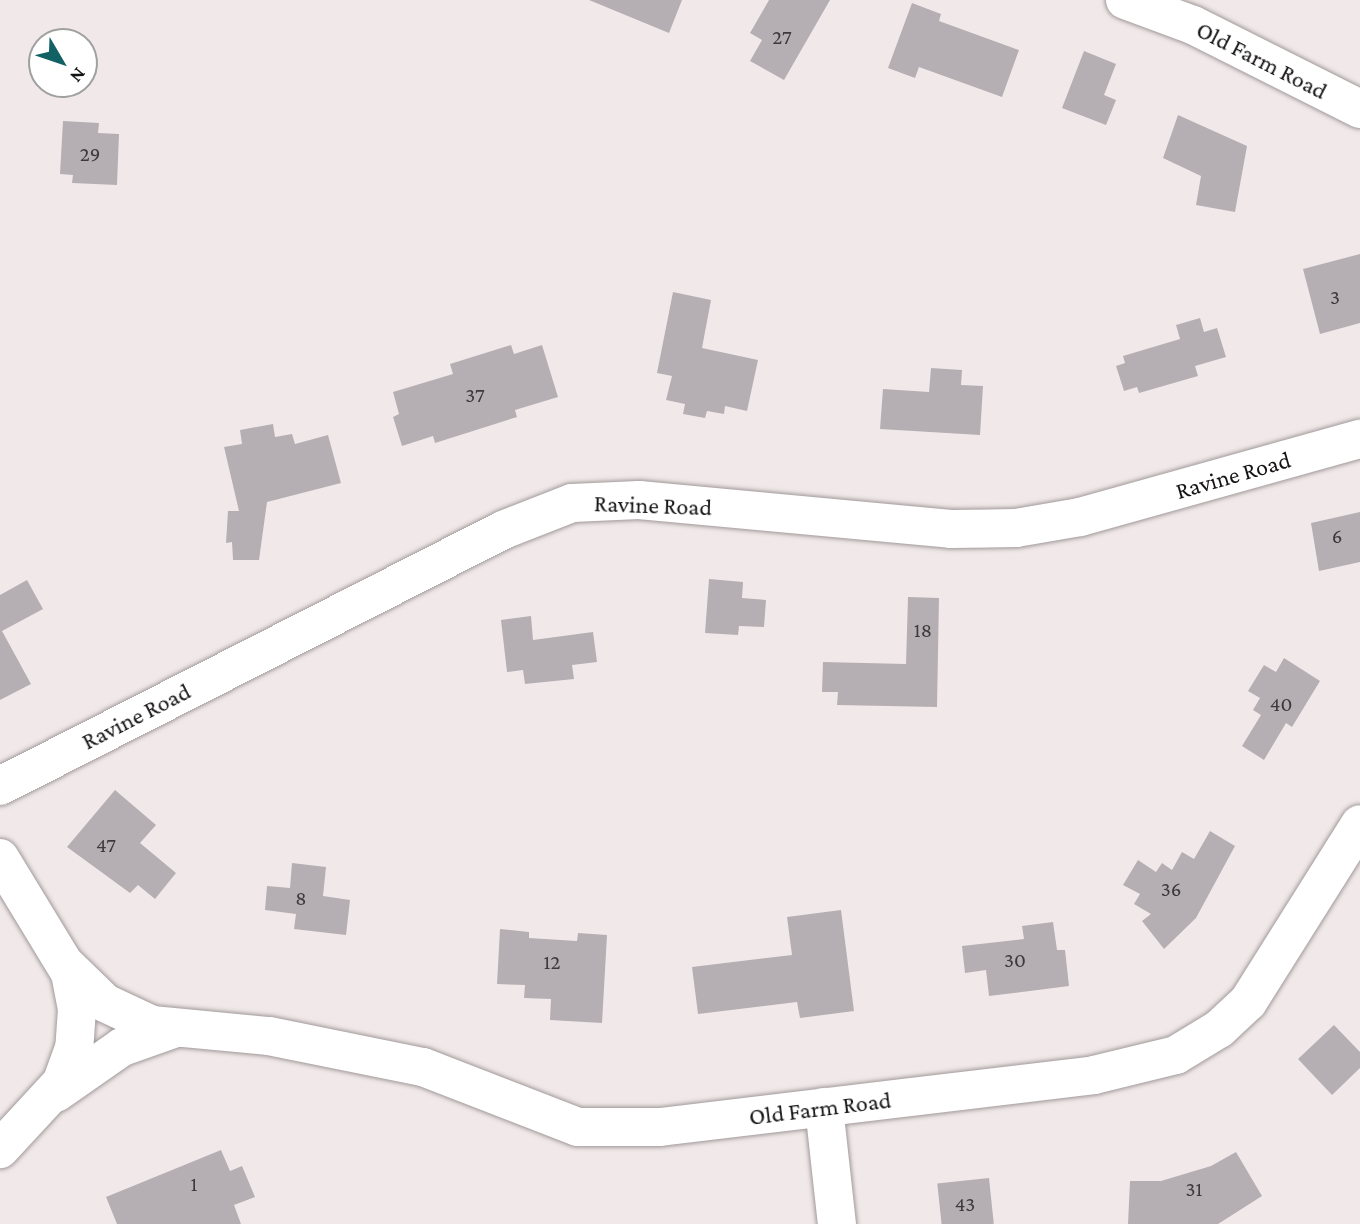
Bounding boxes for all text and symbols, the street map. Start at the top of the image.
street label: Old Farm Road [1192,15,1332,105]
house number: 27 [772,24,792,50]
north arrow [28,28,98,98]
text: N [66,64,90,87]
house number: 29 [80,141,100,167]
house number: 3 [1330,284,1340,310]
house number: 37 [465,382,485,408]
street label: Ravine Road [1172,445,1294,505]
street label: Ravine Road [593,489,713,521]
house number: 6 [1332,523,1342,549]
house number: 18 [914,617,932,643]
street label: Ravine Road [77,676,195,756]
house number: 40 [1270,691,1292,717]
house number: 47 [96,832,116,858]
house number: 36 [1161,876,1181,902]
house number: 8 [295,885,307,911]
house number: 30 [1004,947,1026,973]
house number: 12 [544,949,560,975]
street label: Old Farm Road [747,1085,893,1131]
house number: 1 [191,1171,197,1197]
house number: 31 [1186,1176,1202,1202]
house number: 43 [955,1191,975,1217]

